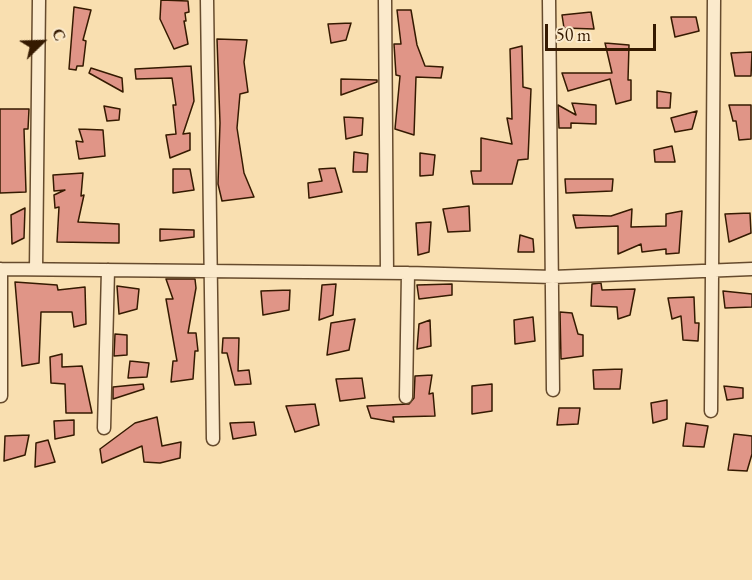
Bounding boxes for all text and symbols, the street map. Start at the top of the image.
north arrow [12,12,72,72]
scale bar [548,12,659,50]
text: 50 m [556,23,591,46]
text: С [47,25,71,44]

